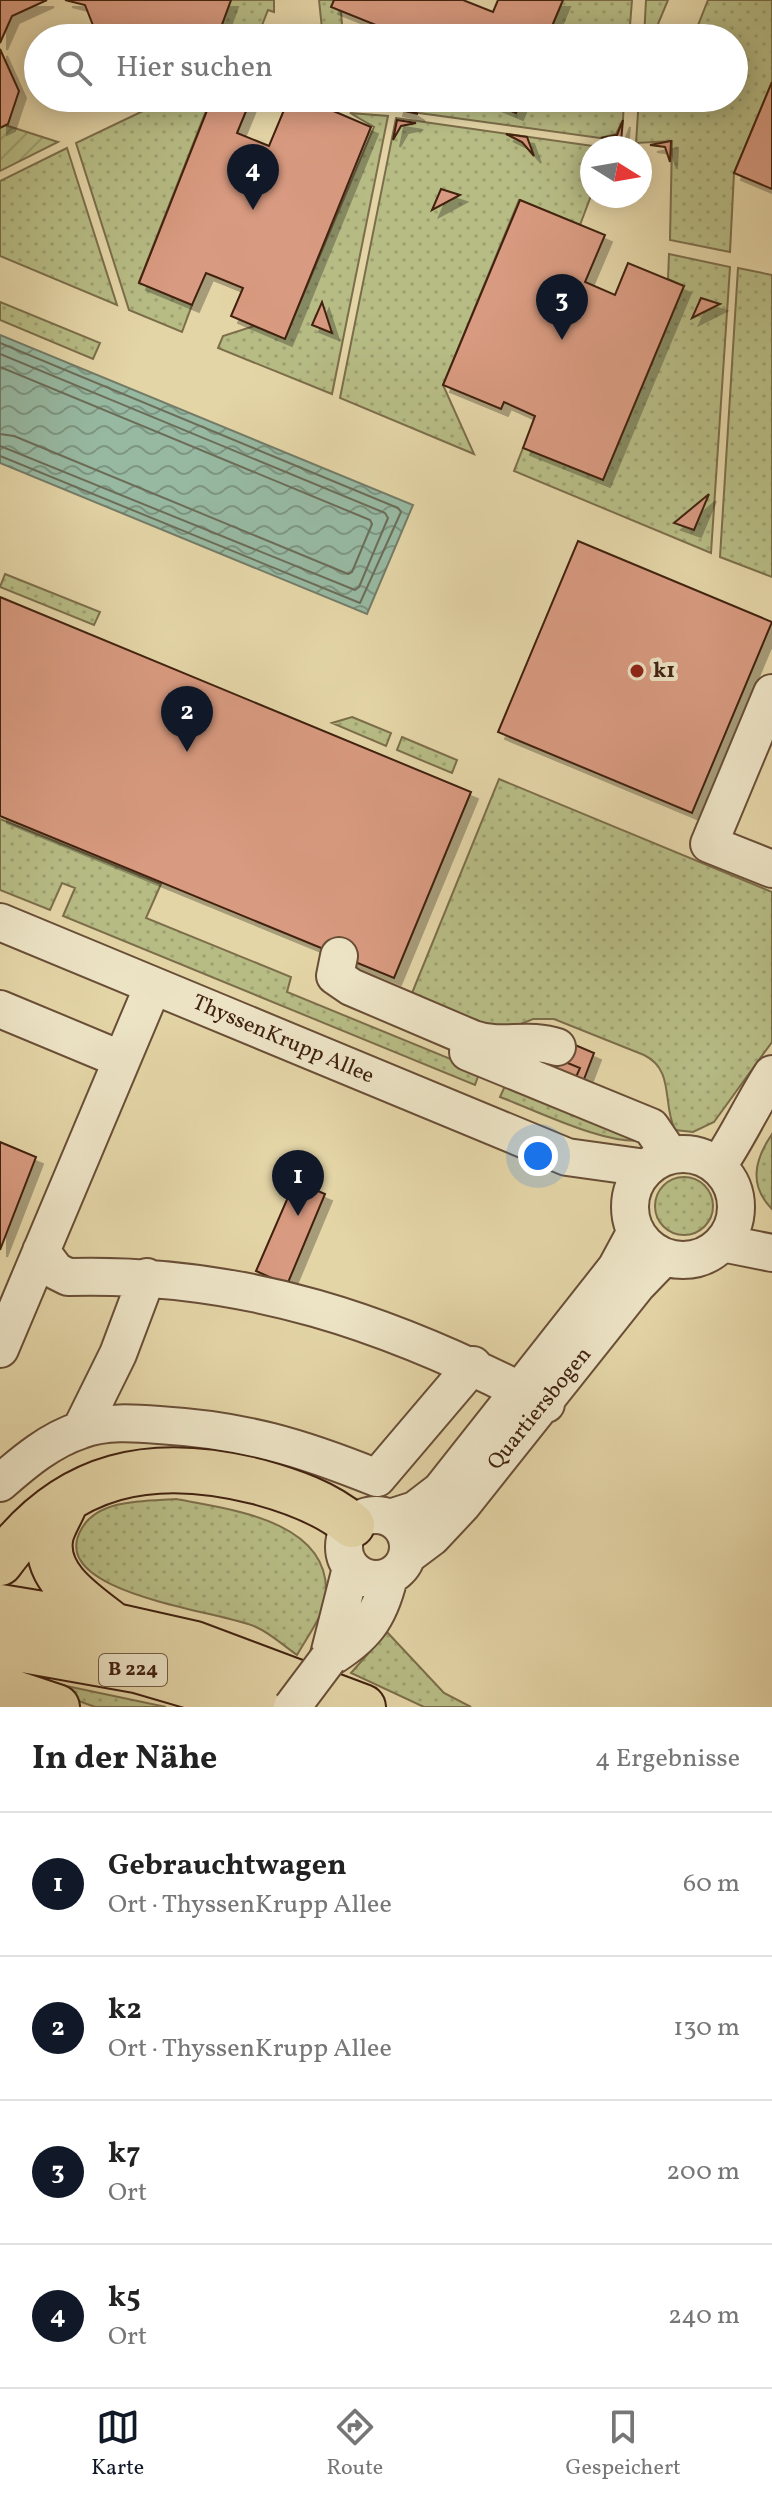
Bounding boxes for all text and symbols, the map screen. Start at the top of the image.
search box [24,24,748,112]
icon: search [52,46,96,90]
text: Hier suchen [116,47,273,89]
north arrow [580,136,652,208]
pin: 4 [227,144,279,210]
pin: 3 [536,274,588,340]
place label: k1 [653,656,675,687]
marker: k1 [628,662,646,680]
pin: 2 [161,686,213,752]
street label: ThyssenKrupp Allee [187,988,379,1092]
your location [518,1136,558,1176]
pin: 1 [272,1150,324,1216]
street label: Quartiersbogen [481,1341,599,1477]
road number: B 224 [99,1654,167,1686]
text: In der Nähe [32,1736,217,1783]
text: 4 Ergebnisse [595,1741,740,1777]
text: Gebrauchtwagen [108,1845,347,1887]
text: 1 [53,1866,63,1902]
text: 60 m [683,1866,740,1902]
text: Ort · ThyssenKrupp Allee [108,1887,392,1923]
text: k2 [108,1989,142,2031]
text: 2 [51,2010,65,2046]
text: 130 m [673,2010,740,2046]
text: Ort · ThyssenKrupp Allee [108,2031,392,2067]
text: k7 [108,2133,141,2175]
text: 3 [51,2154,65,2190]
text: 200 m [666,2154,740,2190]
text: Ort [108,2175,147,2211]
text: k5 [108,2277,141,2319]
text: 4 [50,2298,66,2334]
text: 240 m [668,2298,740,2334]
text: Ort [108,2319,147,2355]
tab: Karte [91,2405,144,2484]
tab: Route [327,2405,383,2484]
tab: Gespeichert [565,2405,681,2484]

